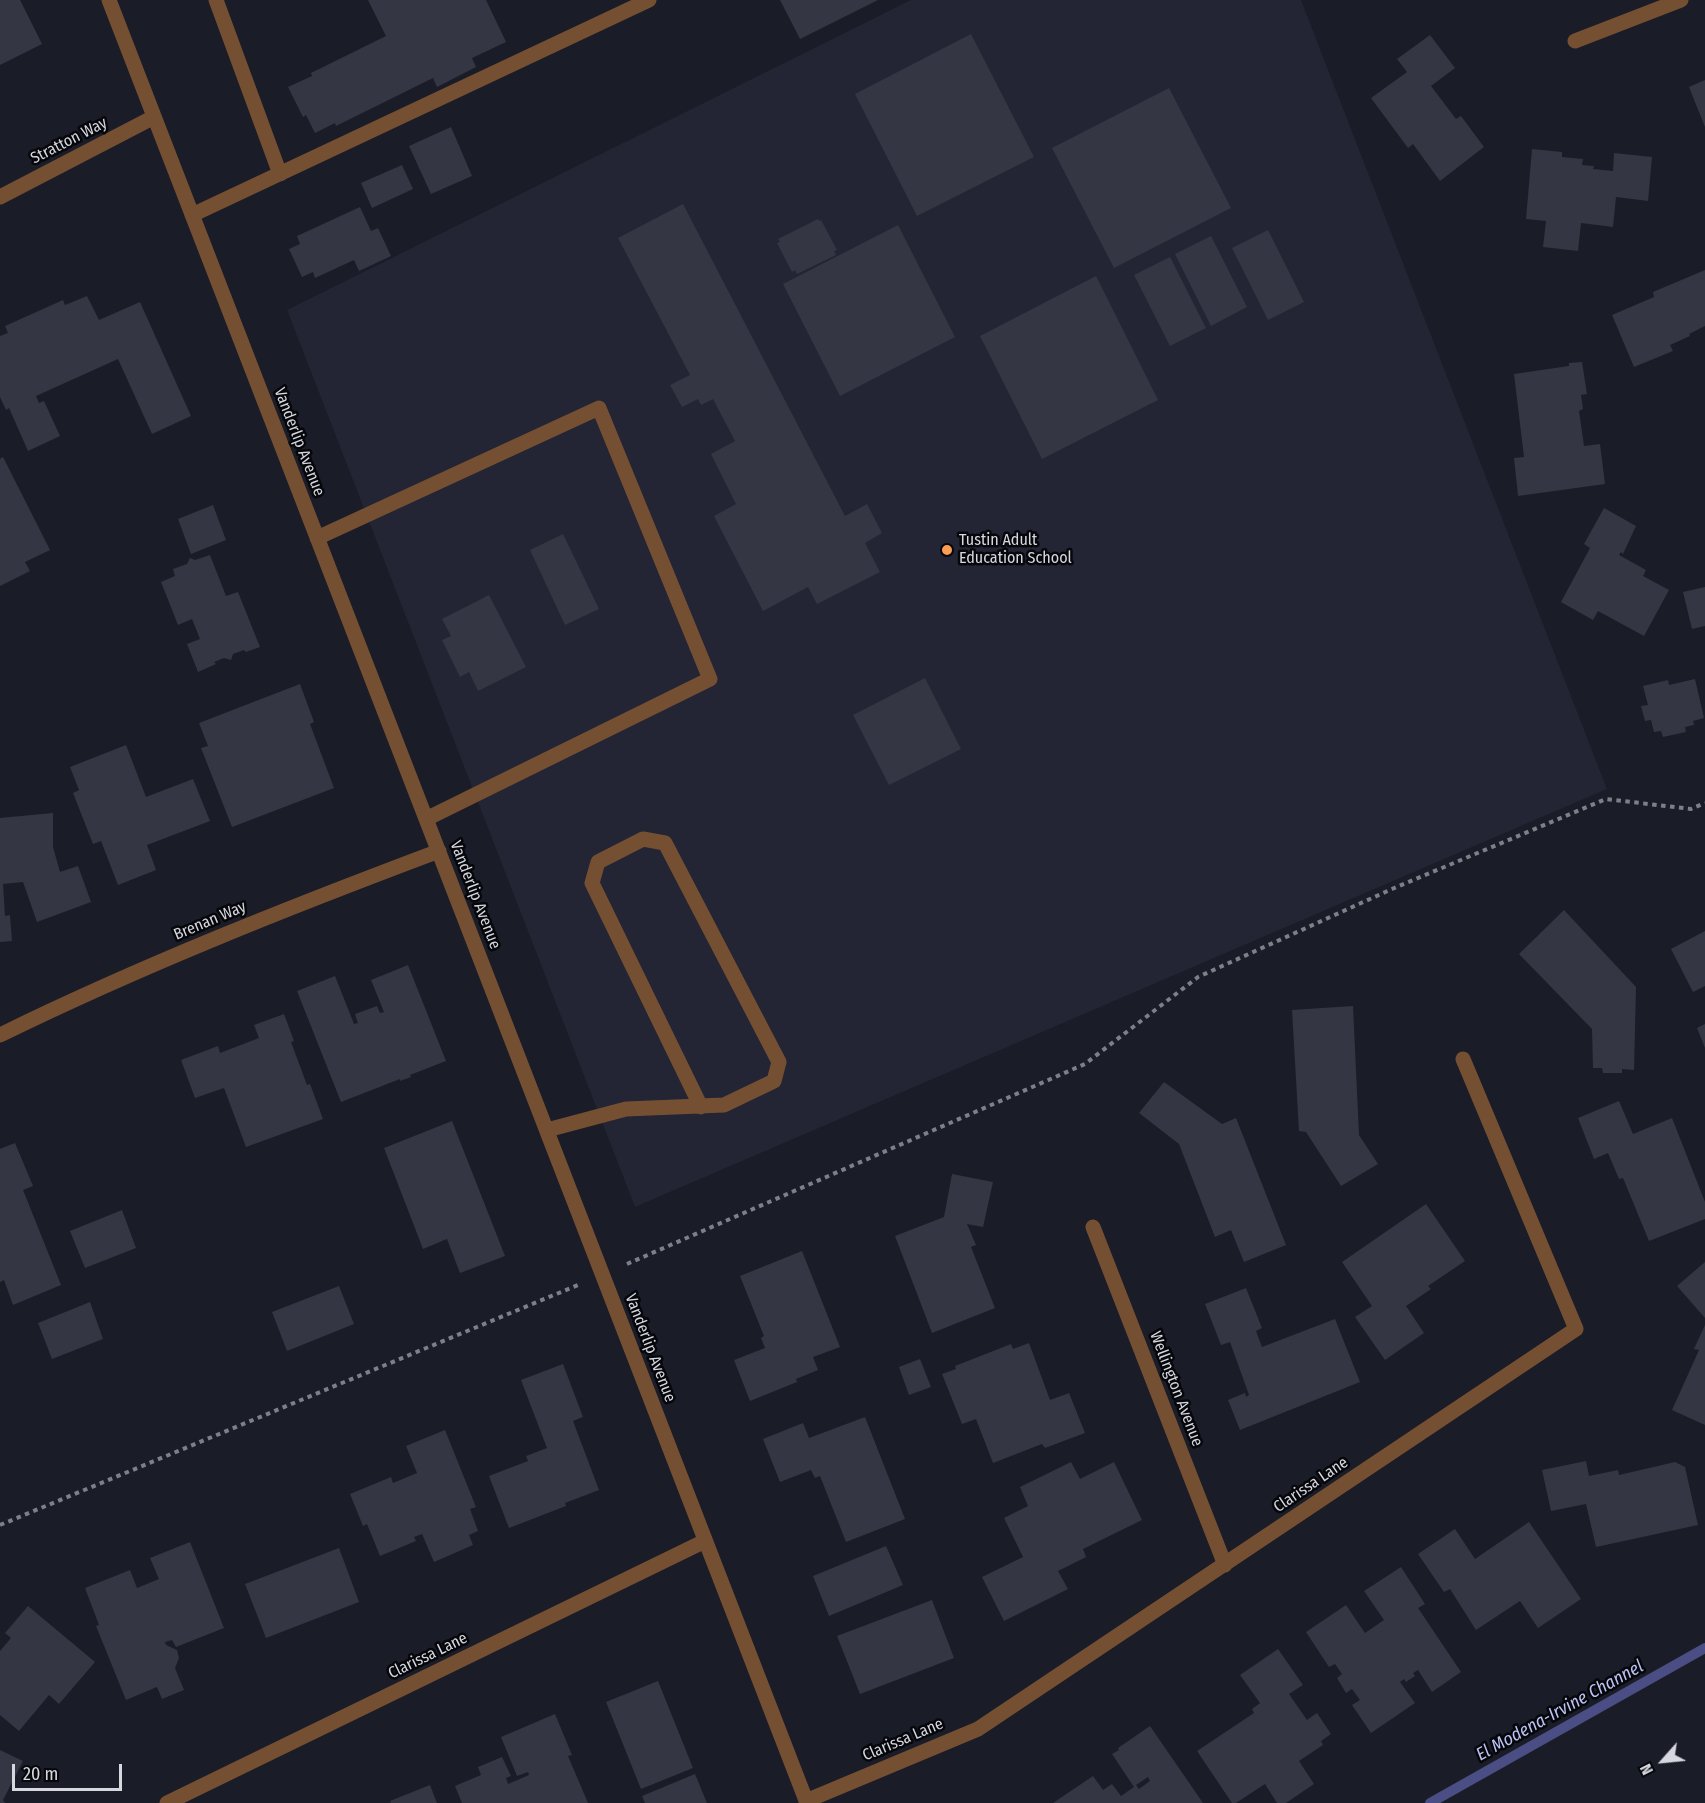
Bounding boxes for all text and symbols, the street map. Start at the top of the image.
street label: Stratton Way [28,114,110,168]
street label: Vanderlip Avenue [270,385,328,499]
place label: Tustin Adult Education School [959,531,1072,569]
marker: Tustin Adult Education School [940,543,954,557]
street label: Vanderlip Avenue [446,838,504,952]
street label: Brenan Way [171,897,249,945]
street label: Vanderlip Avenue [621,1291,679,1405]
street label: Wellington Avenue [1145,1329,1207,1449]
street label: Clarissa Lane [1270,1453,1352,1517]
street label: Clarissa Lane [385,1629,471,1683]
water label: El Modena-Irvine Channel [1473,1656,1647,1766]
street label: Clarissa Lane [860,1714,946,1766]
north arrow [1633,1731,1693,1791]
scale bar [15,1752,124,1790]
text: N [1636,1761,1657,1778]
text: 20 m [23,1763,58,1785]

